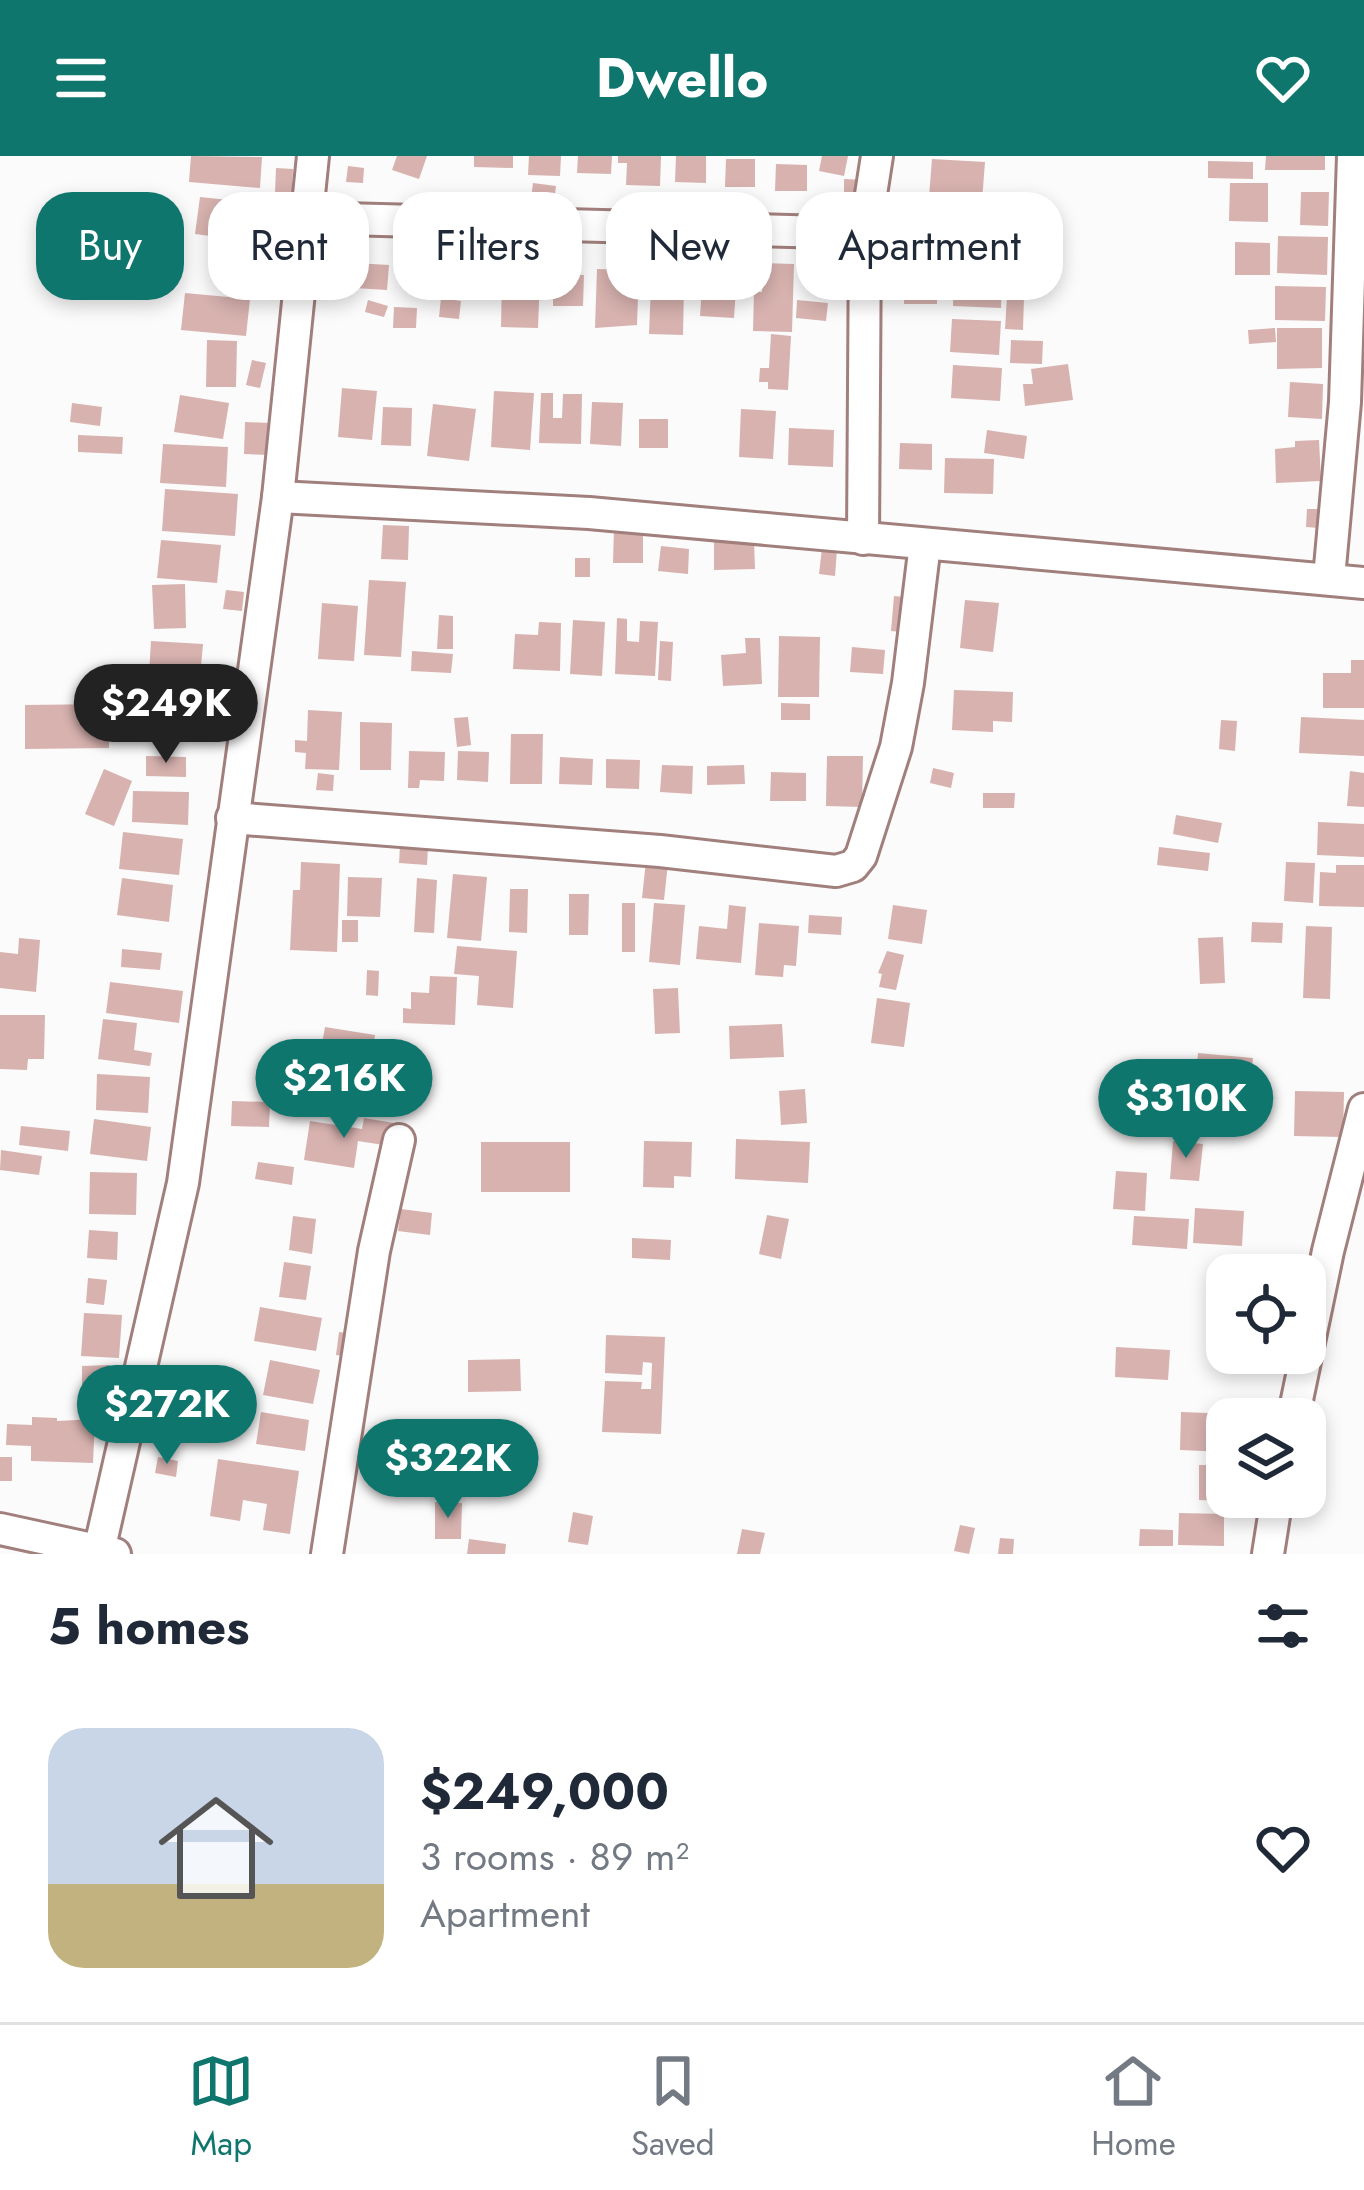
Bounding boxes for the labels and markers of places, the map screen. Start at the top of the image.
pin: $249K [82,664,250,766]
pin: $216K [260,1039,428,1141]
pin: $310K [1102,1059,1270,1161]
pin: $272K [83,1365,251,1467]
pin: $322K [364,1419,532,1521]

